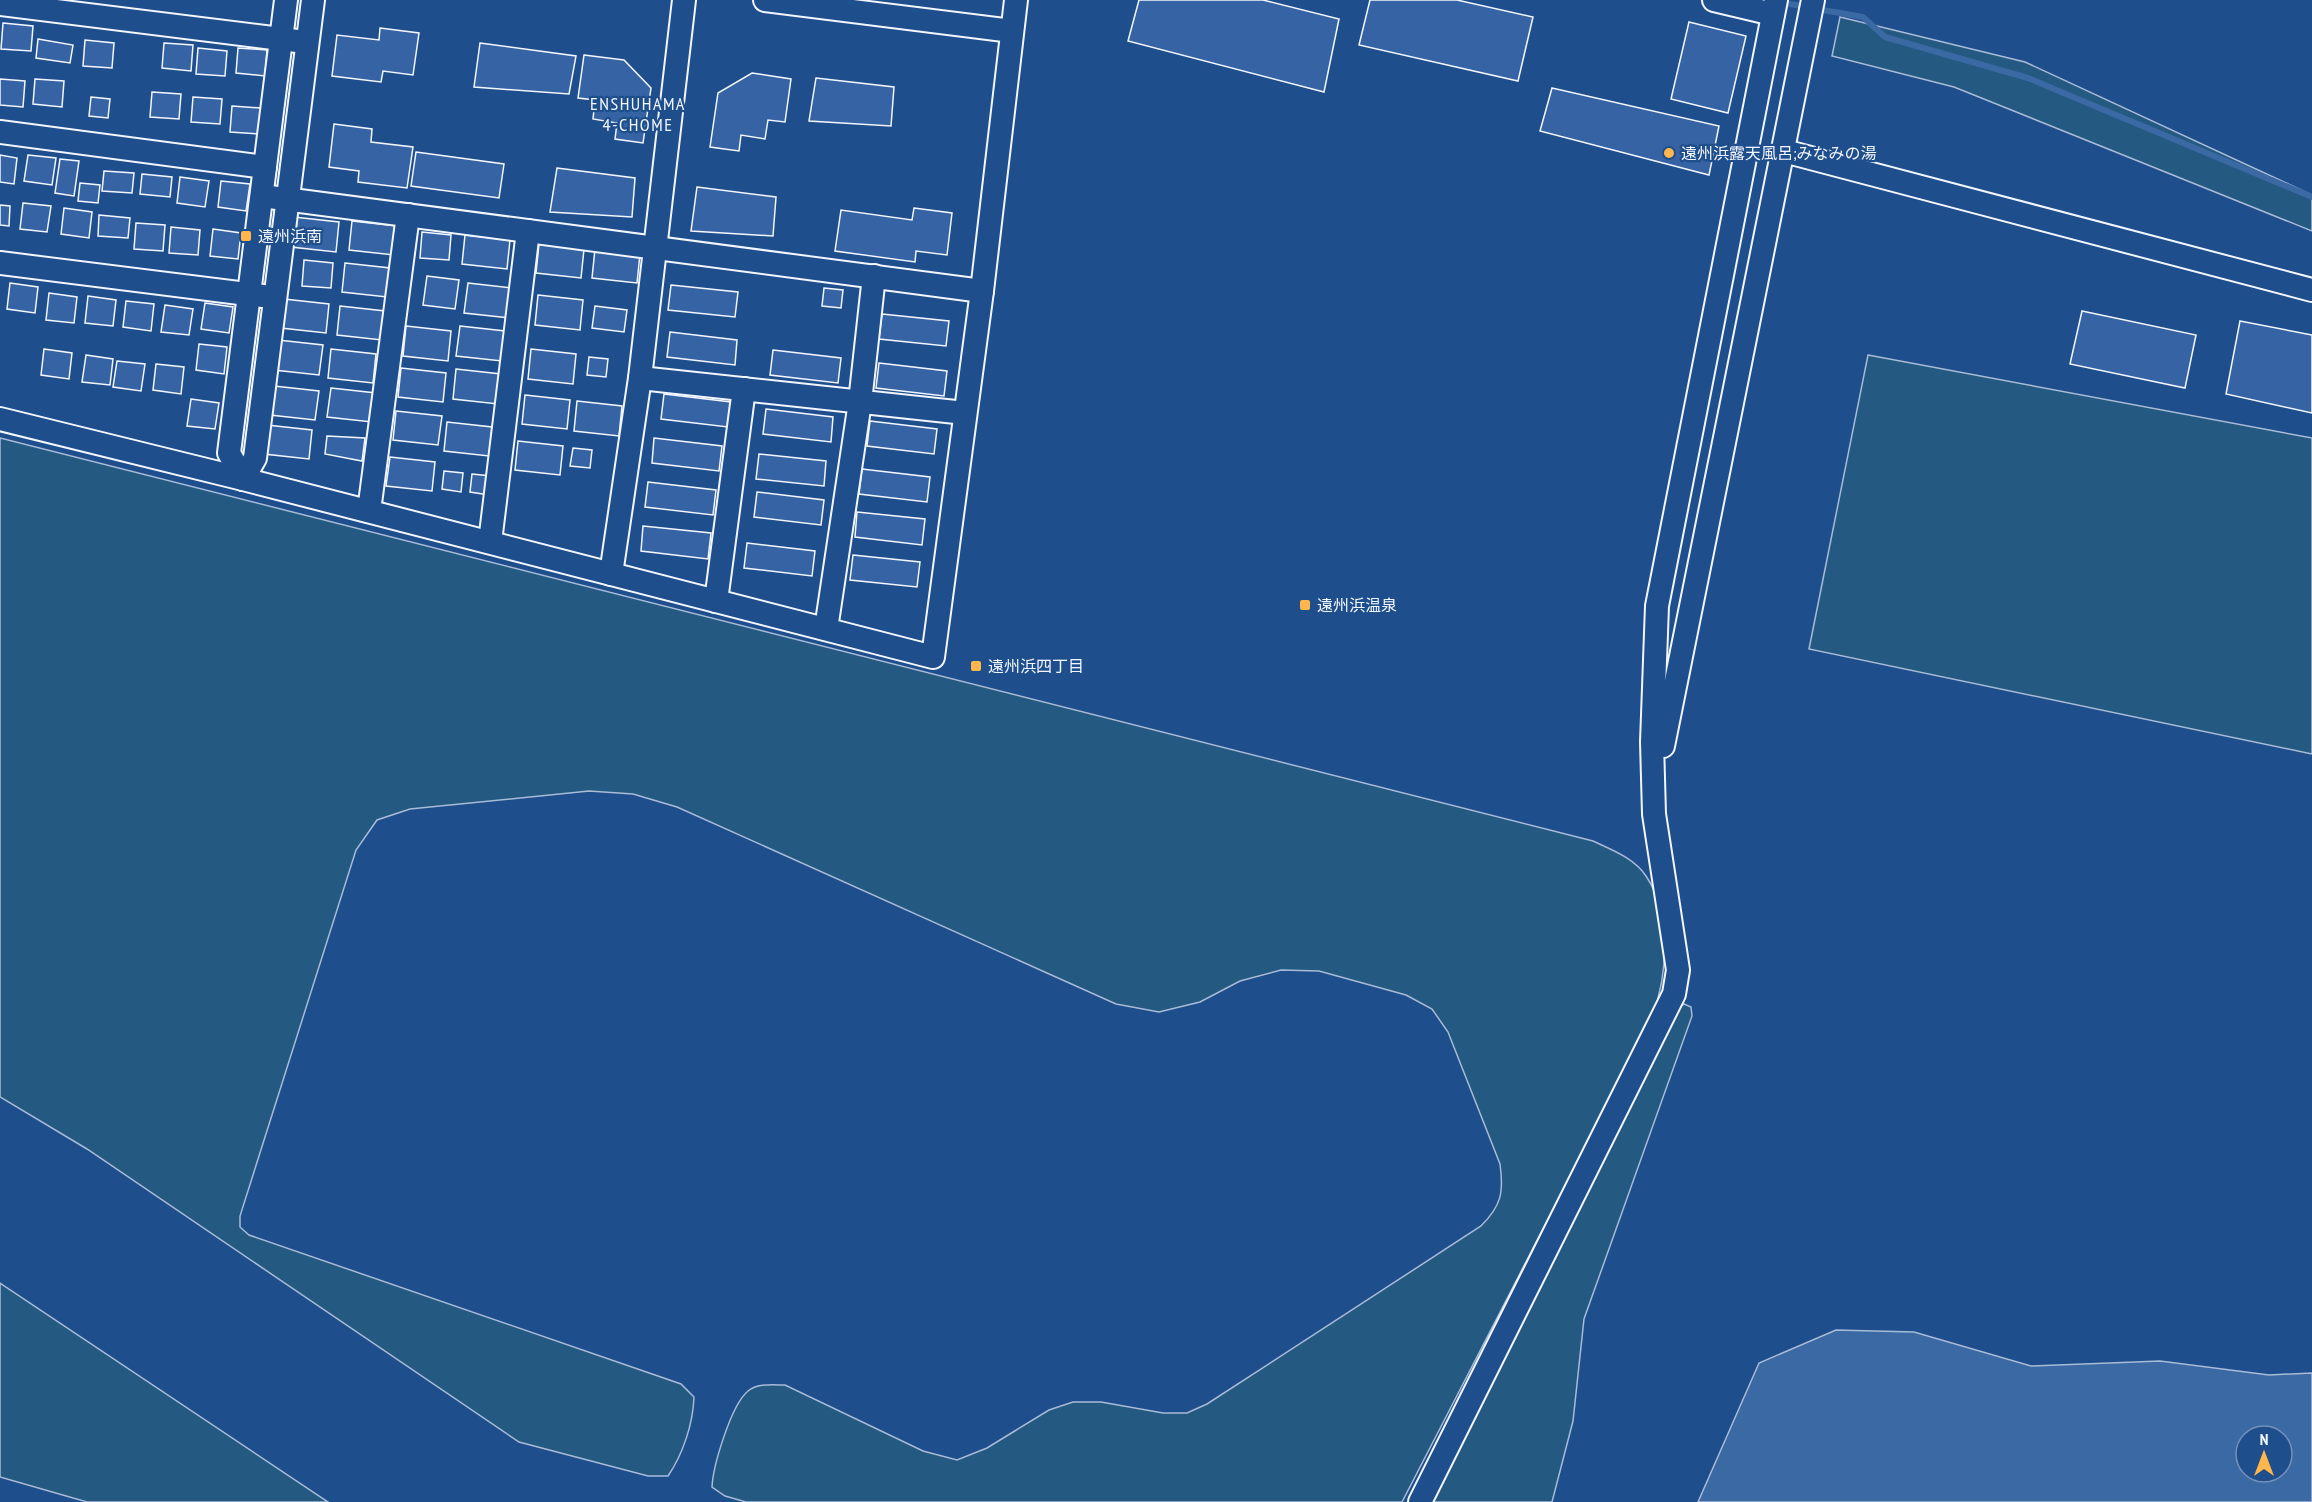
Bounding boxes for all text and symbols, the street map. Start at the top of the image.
district label: ENSHUHAMA 4-CHOME [590,92,686,136]
place label: 遠州浜露天風呂;みなみの湯 [1681,143,1876,163]
marker: 遠州浜露天風呂;みなみの湯 [1662,146,1676,160]
place label: 遠州浜南 [258,226,322,246]
marker: 遠州浜南 [239,229,253,243]
place label: 遠州浜温泉 [1317,595,1397,615]
marker: 遠州浜温泉 [1298,598,1312,612]
place label: 遠州浜四丁目 [988,656,1084,676]
marker: 遠州浜四丁目 [969,659,983,673]
north arrow [2234,1424,2294,1484]
text: N [2260,1429,2268,1449]

